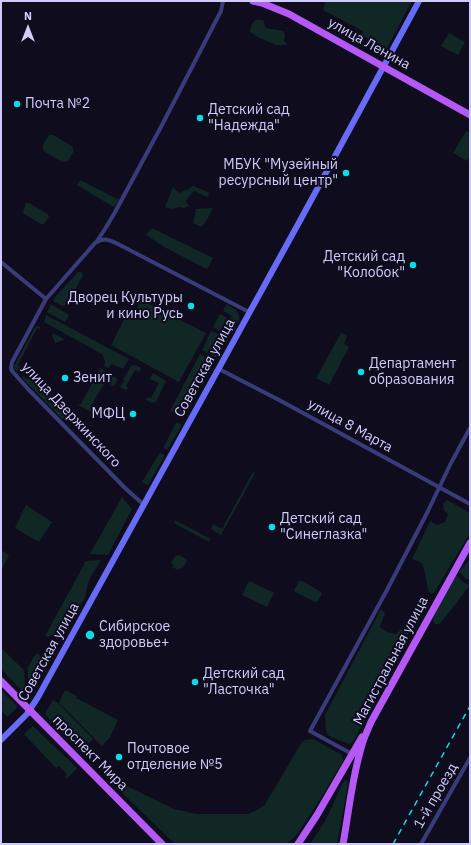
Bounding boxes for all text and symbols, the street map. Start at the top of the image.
north arrow [8,8,48,48]
text: N [24,9,32,23]
street label: улица Ленина [325,14,413,74]
place label: Почта №2 [25,96,90,112]
marker: Почта №2 [12,99,22,109]
place label: Детский сад "Надежда" [208,102,290,134]
marker: Детский сад "Надежда" [195,113,205,123]
place label: МБУК "Музейный ресурсный центр" [219,157,338,190]
marker: МБУК "Музейный ресурсный центр" [341,168,351,178]
place label: Детский сад "Колобок" [323,249,405,282]
marker: Детский сад "Колобок" [408,260,418,270]
place label: Дворец Культуры и кино Русь [68,290,183,322]
marker: Дворец Культуры и кино Русь [186,301,196,311]
street label: Советская улица [171,316,239,420]
place label: Департамент образования [369,356,456,388]
street label: улица Дзержинского [18,359,124,471]
marker: Департамент образования [356,367,366,377]
place label: Зенит [73,370,112,386]
marker: Зенит [60,373,70,383]
street label: улица 8 Марта [305,396,395,456]
place label: МФЦ [92,406,125,422]
marker: МФЦ [128,409,138,419]
place label: Детский сад "Синеглазка" [280,511,367,544]
marker: Детский сад "Синеглазка" [267,522,277,532]
street label: Магистральная улица [350,594,432,728]
street label: Советская улица [15,600,83,704]
place label: Сибирское здоровье+ [99,619,170,652]
marker: Сибирское здоровье+ [84,629,96,641]
place label: Детский сад "Ласточка" [203,666,285,698]
marker: Детский сад "Ласточка" [190,677,200,687]
street label: проспект Мира [49,712,131,794]
place label: Почтовое отделение №5 [127,741,223,774]
marker: Почтовое отделение №5 [114,752,124,762]
street label: 1-й проезд [411,760,461,832]

